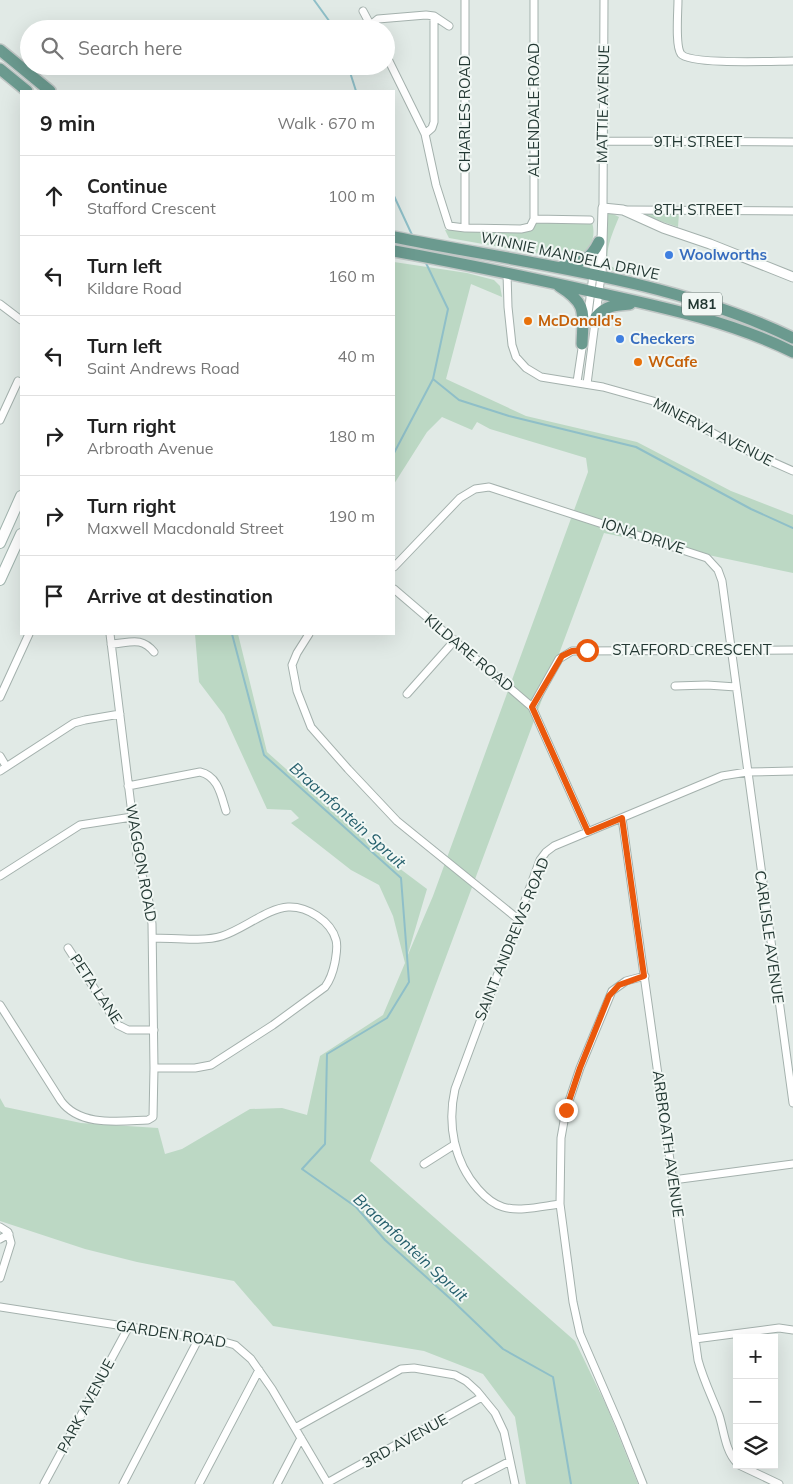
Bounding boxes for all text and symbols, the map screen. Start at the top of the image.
search box [20,20,395,75]
icon: search [38,34,66,62]
text: Search here [78,36,182,60]
street label: ALLENDALE ROAD [524,43,543,177]
street label: MATTIE AVENUE [592,45,613,163]
street label: CHARLES ROAD [455,55,474,173]
text: 9 min [40,110,95,136]
text: Walk · 670 m [277,113,375,133]
street label: 9TH STREET [654,132,742,151]
text: Continue [87,174,167,198]
icon: ahead [40,182,68,210]
text: 100 m [328,186,375,206]
text: Stafford Crescent [87,198,216,218]
street label: 8TH STREET [654,200,742,219]
street label: WINNIE MANDELA DRIVE [479,227,661,284]
place label: Woolworths [679,245,767,264]
marker: Woolworths [663,249,675,261]
text: Turn left [87,254,162,278]
icon: left [40,262,68,290]
text: 160 m [328,266,375,286]
text: Kildare Road [87,278,182,298]
road number: M81 [682,292,722,316]
place label: McDonald's [538,311,622,330]
marker: McDonald's [522,315,534,327]
place label: Checkers [630,329,695,348]
marker: Checkers [614,333,626,345]
text: Turn left [87,334,162,358]
icon: left [40,342,68,370]
text: 40 m [338,346,375,366]
place label: WCafe [648,352,697,371]
marker: WCafe [632,356,644,368]
text: Saint Andrews Road [87,358,240,378]
street label: MINERVA AVENUE [650,393,777,470]
text: Turn right [87,414,176,438]
icon: right [40,422,68,450]
text: 180 m [328,426,375,446]
text: Arbroath Avenue [87,438,214,458]
text: Turn right [87,494,176,518]
icon: right [40,502,68,530]
text: 190 m [328,506,375,526]
street label: IONA DRIVE [599,513,687,558]
text: Maxwell Macdonald Street [87,518,284,538]
icon: arrive [40,582,68,610]
text: Arrive at destination [87,584,273,608]
street label: KILDARE ROAD [421,610,518,695]
route start [576,639,599,662]
street label: STAFFORD CRESCENT [612,640,772,659]
water label: Braamfontein Spruit [286,758,410,873]
street label: WAGGON ROAD [122,803,161,923]
street label: SAINT ANDREWS ROAD [470,854,553,1023]
street label: CARLISLE AVENUE [751,869,788,1005]
street label: PETA LANE [66,950,127,1027]
street label: ARBROATH AVENUE [649,1069,688,1219]
route end [555,1099,578,1122]
water label: Braamfontein Spruit [350,1189,473,1305]
street label: GARDEN ROAD [115,1315,228,1352]
map controls [733,1334,778,1469]
button: + [733,1334,778,1379]
street label: PARK AVENUE [53,1355,118,1456]
button: − [733,1379,778,1424]
street label: 3RD AVENUE [359,1409,451,1472]
button: layers [733,1424,778,1469]

